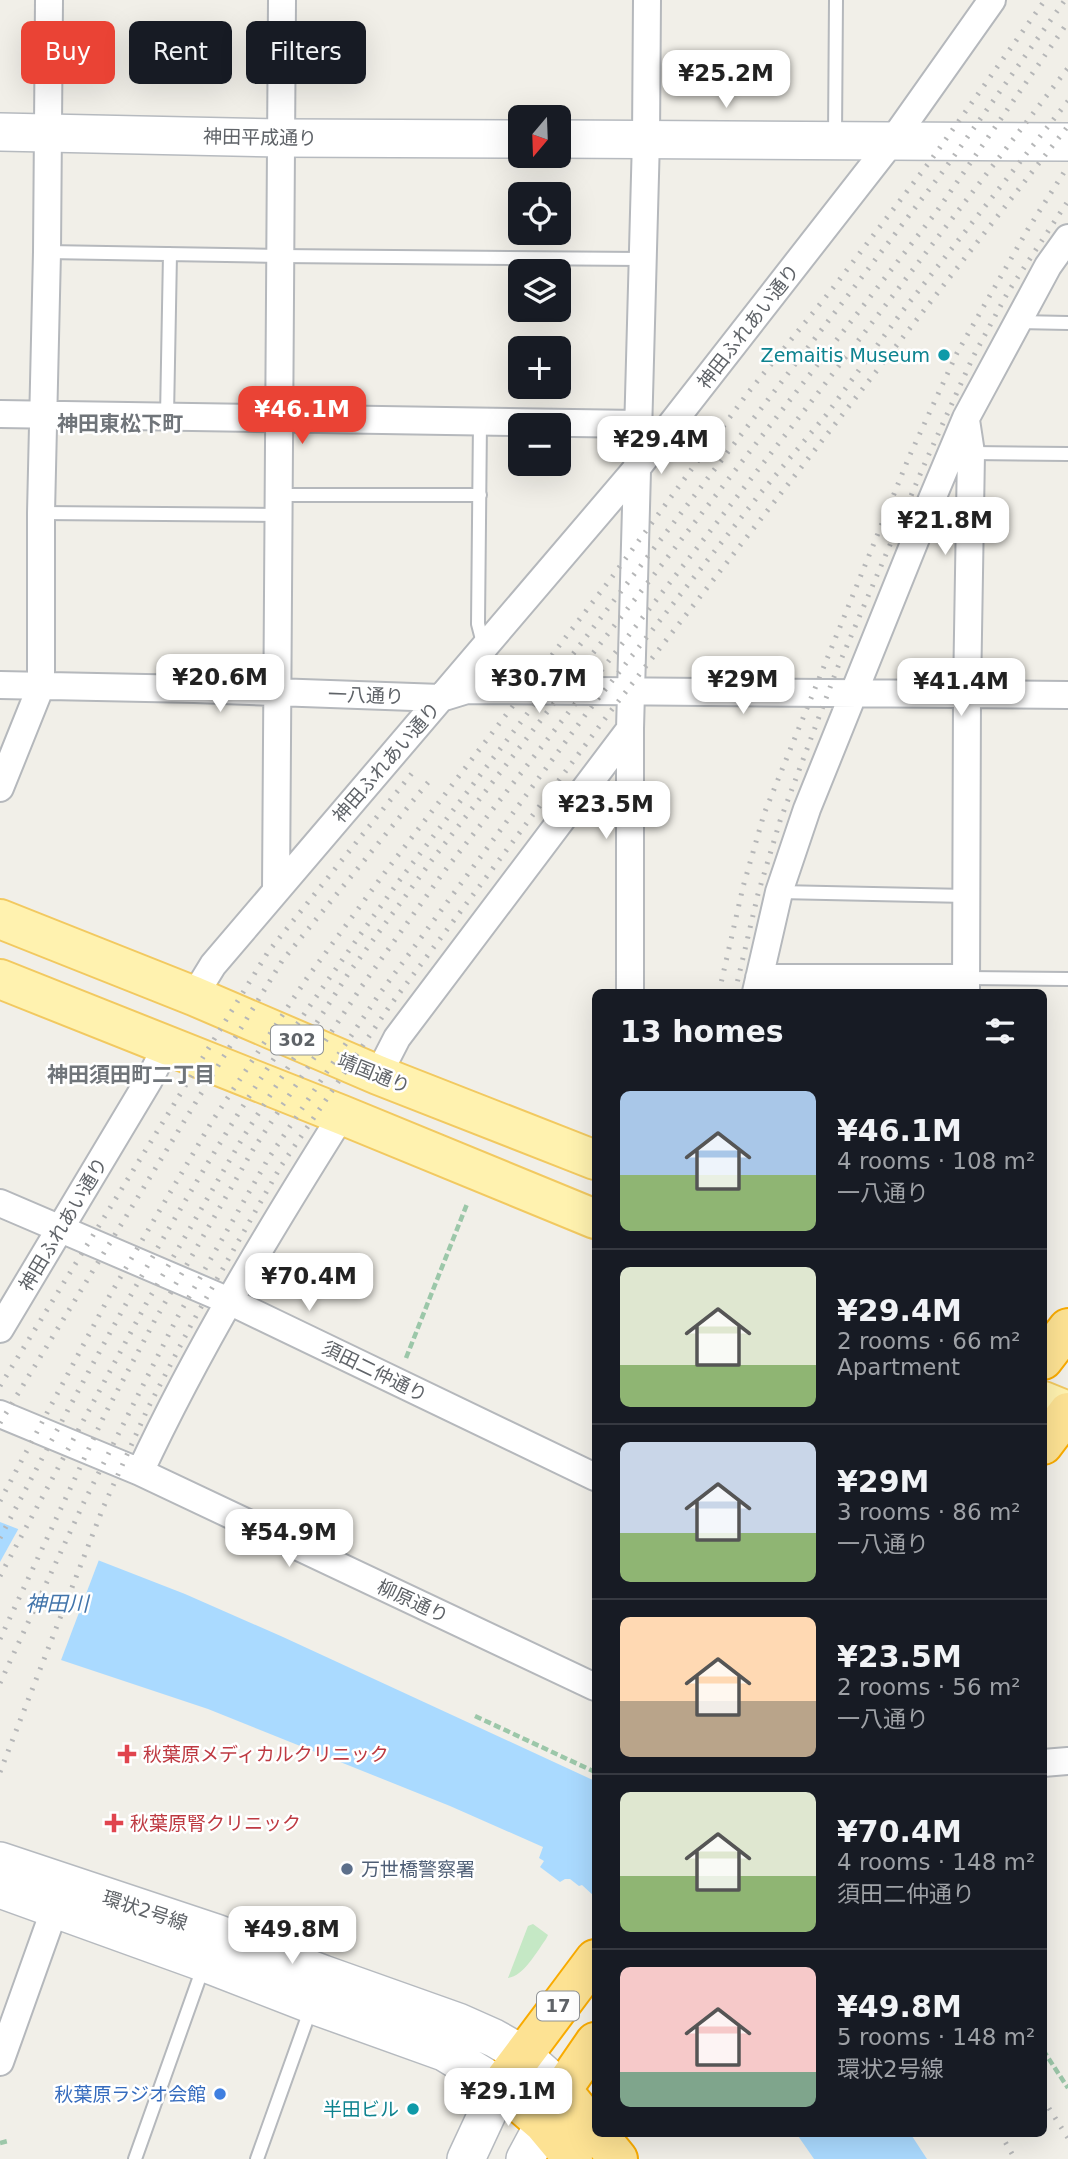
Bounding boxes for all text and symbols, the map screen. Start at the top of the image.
chip: Buy [21,21,115,84]
chip: Rent [129,21,232,84]
chip: Filters [246,21,366,84]
pin: ¥25.2M [669,50,783,110]
text: ¥25.2M [678,60,774,86]
north arrow [508,105,570,168]
map controls [508,105,571,476]
street label: 神田平成通り [203,125,317,149]
button: locate [508,182,571,245]
button: layers [508,259,571,322]
street label: 神田ふれあい通り [693,259,803,393]
button: + [508,336,571,399]
place label: Zemaitis Museum [761,344,930,366]
marker: Zemaitis Museum [936,347,952,363]
pin: ¥46.1M [245,386,359,446]
text: ¥46.1M [254,396,350,422]
district label: 神田東松下町 [57,412,183,436]
button: − [508,413,571,476]
pin: ¥29.4M [604,416,718,476]
text: ¥29.4M [613,426,709,452]
pin: ¥21.8M [888,498,1002,557]
text: ¥21.8M [897,507,993,533]
pin: ¥20.6M [163,654,277,714]
pin: ¥30.7M [482,656,596,715]
pin: ¥29M [702,656,784,716]
pin: ¥41.4M [904,658,1018,718]
text: ¥20.6M [172,664,268,690]
text: ¥30.7M [491,665,587,691]
text: ¥29M [708,666,778,692]
text: ¥41.4M [913,668,1009,694]
street label: 一八通り [328,683,404,707]
street label: 神田ふれあい通り [328,697,444,827]
pin: ¥23.5M [549,782,663,841]
text: ¥23.5M [558,791,654,817]
icon: filters [981,1012,1019,1050]
text: 13 homes [620,1014,784,1049]
road number: 302 [271,1026,323,1055]
street label: 靖国通り [335,1049,413,1097]
district label: 神田須田町二丁目 [47,1063,215,1087]
text: ¥46.1M [837,1113,962,1148]
icon: home [676,1119,760,1203]
text: 4 rooms · 108 m² [837,1148,1035,1174]
street label: 神田ふれあい通り [14,1153,112,1295]
text: 一八通り [837,1180,929,1206]
pin: ¥70.4M [252,1254,366,1313]
text: ¥70.4M [261,1263,357,1289]
text: ¥29.4M [837,1293,962,1328]
icon: home [676,1295,760,1379]
text: 2 rooms · 66 m² [837,1328,1021,1354]
street label: 須田二仲通り [319,1336,431,1406]
text: Apartment [837,1354,960,1380]
text: ¥29M [837,1464,929,1499]
icon: home [676,1470,760,1554]
text: 3 rooms · 86 m² [837,1499,1021,1525]
pin: ¥54.9M [232,1510,346,1569]
text: ¥54.9M [241,1519,337,1545]
text: 一八通り [837,1531,929,1557]
street label: 柳原通り [374,1575,452,1627]
water label: 神田川 [26,1592,90,1616]
text: ¥23.5M [837,1639,962,1674]
icon: home [676,1645,760,1729]
text: 2 rooms · 56 m² [837,1674,1021,1700]
text: 一八通り [837,1706,929,1732]
place label: 秋葉原メディカルクリニック [143,1743,389,1765]
marker: 秋葉原メディカルクリニック [117,1744,137,1764]
place label: 秋葉原腎クリニック [130,1812,301,1834]
marker: 秋葉原腎クリニック [104,1813,124,1833]
text: ¥70.4M [837,1814,962,1849]
icon: home [676,1820,760,1904]
text: 4 rooms · 148 m² [837,1849,1035,1875]
place label: 万世橋警察署 [361,1858,475,1880]
marker: 万世橋警察署 [339,1861,355,1877]
text: 須田二仲通り [837,1881,975,1907]
street label: 環状2号線 [100,1886,190,1934]
pin: ¥49.8M [235,1906,349,1966]
text: ¥49.8M [244,1916,340,1942]
text: ¥49.8M [837,1989,962,2024]
road number: 17 [537,1992,579,2020]
icon: home [676,1995,760,2079]
text: 5 rooms · 148 m² [837,2024,1035,2050]
text: 環状2号線 [837,2056,944,2082]
pin: ¥29.1M [451,2068,565,2128]
text: ¥29.1M [460,2078,556,2104]
place label: 秋葉原ラジオ会館 [54,2083,206,2105]
marker: 秋葉原ラジオ会館 [212,2086,228,2102]
place label: 半田ビル [323,2098,399,2120]
marker: 半田ビル [405,2101,421,2117]

